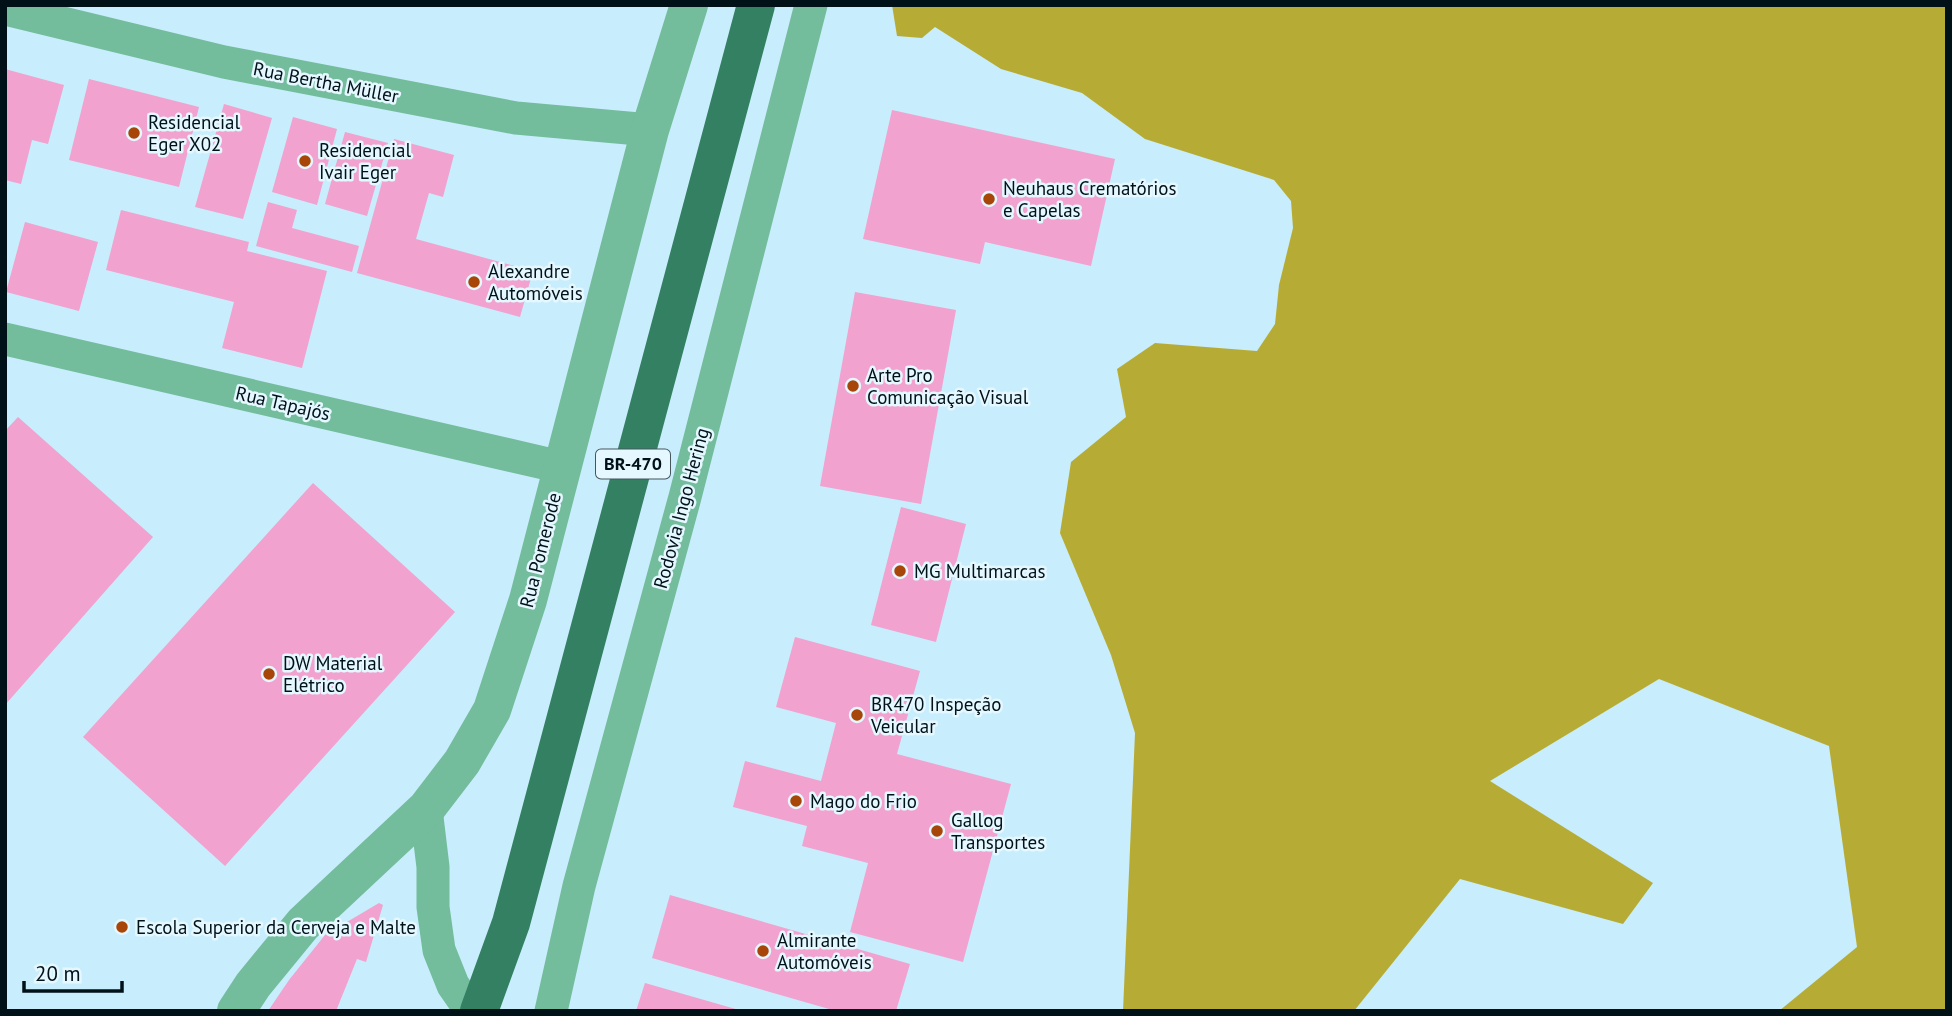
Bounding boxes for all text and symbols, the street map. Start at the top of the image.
street label: Rua Bertha Müller [251,56,401,108]
place label: Residencial Eger X02 [148,110,240,156]
marker: Residencial Eger X02 [126,125,142,141]
place label: Residencial Ivair Eger [319,138,411,184]
marker: Residencial Ivair Eger [297,153,313,169]
place label: Neuhaus Crematórios e Capelas [1003,176,1176,222]
marker: Neuhaus Crematórios e Capelas [981,191,997,207]
place label: Alexandre Automóveis [488,259,583,305]
marker: Alexandre Automóveis [466,274,482,290]
place label: Arte Pro Comunicação Visual [867,363,1029,409]
marker: Arte Pro Comunicação Visual [845,378,861,394]
street label: Rua Tapajós [233,380,333,426]
street label: Rodovia Ingo Hering [648,425,714,591]
road number: BR-470 [596,450,670,478]
street label: Rua Pomerode [514,490,566,610]
place label: MG Multimarcas [914,559,1045,583]
marker: MG Multimarcas [892,563,908,579]
place label: DW Material Elétrico [283,651,383,697]
marker: DW Material Elétrico [261,666,277,682]
place label: BR470 Inspeção Veicular [870,692,1001,738]
marker: BR470 Inspeção Veicular [849,707,865,723]
place label: Mago do Frio [810,789,917,813]
marker: Mago do Frio [788,793,804,809]
place label: Gallog Transportes [951,808,1045,854]
marker: Gallog Transportes [929,823,945,839]
place label: Escola Superior da Cerveja e Malte [136,915,416,939]
marker: Escola Superior da Cerveja e Malte [114,919,130,935]
place label: Almirante Automóveis [777,928,872,974]
marker: Almirante Automóveis [755,943,771,959]
scale bar [24,950,122,994]
text: 20 m [35,960,81,987]

